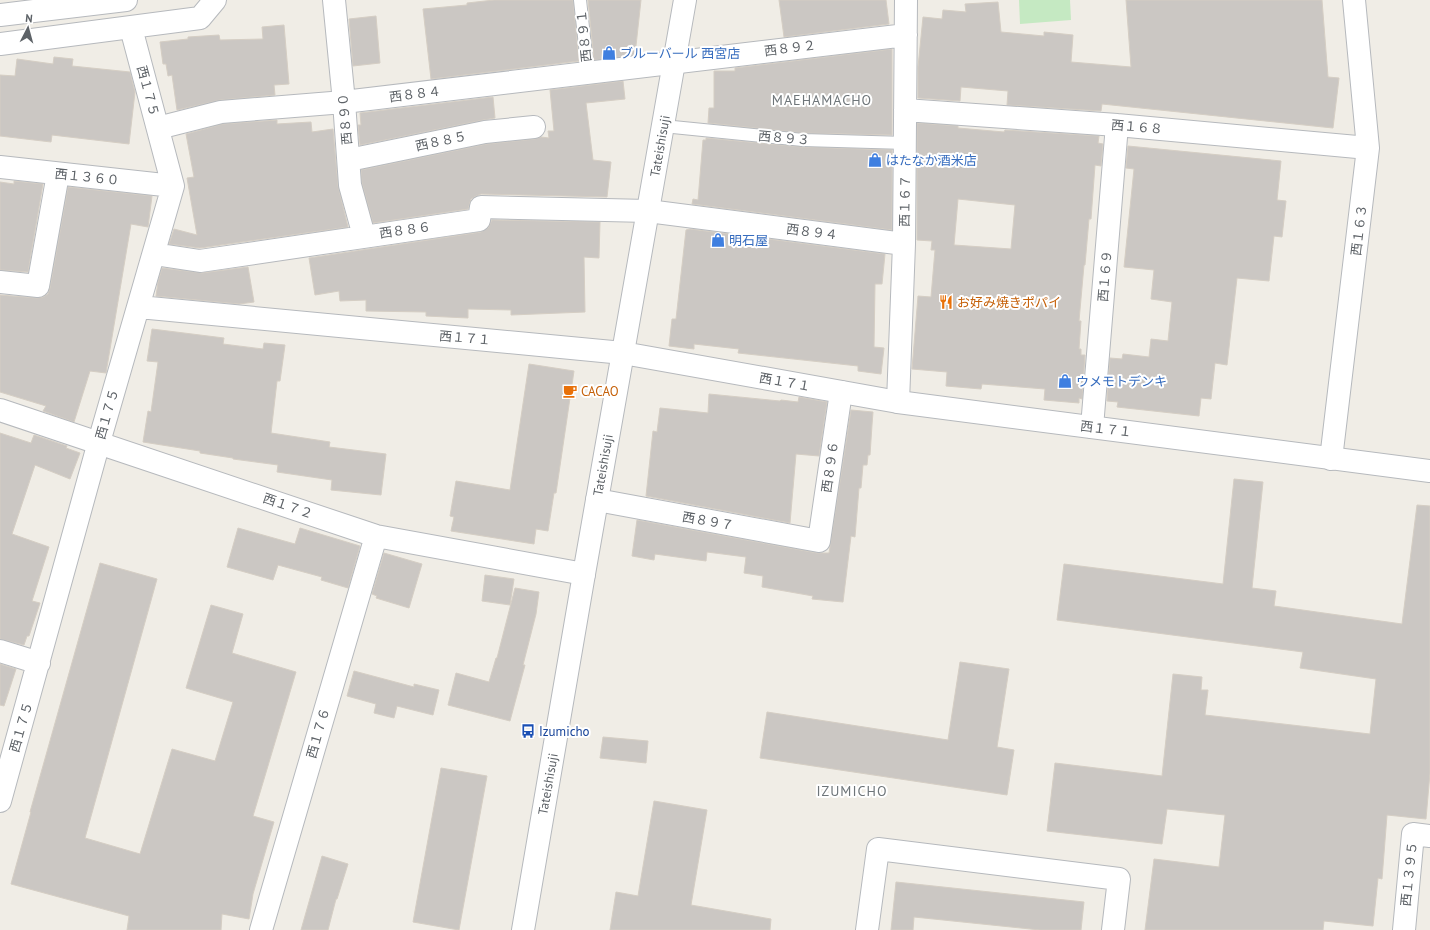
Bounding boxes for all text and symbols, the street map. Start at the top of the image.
north arrow [8,8,48,48]
street label: 西８９１ [573,9,595,63]
text: N [25,11,33,25]
street label: 西８９２ [763,36,817,60]
shop icon: ブルーバール 西宮店 [601,45,617,61]
place label: ブルーバール 西宮店 [620,45,740,62]
street label: 西１７５ [133,64,163,118]
street label: 西８８４ [388,82,442,106]
district label: MAEHAMACHO [772,91,872,109]
street label: 西８９０ [334,92,356,146]
street label: Tateishisuji [646,114,674,178]
street label: 西１６８ [1110,116,1164,138]
street label: 西８８５ [414,127,468,155]
street label: 西８９３ [757,127,811,149]
shop icon: はたなか酒米店 [867,152,883,168]
place label: はたなか酒米店 [886,152,977,169]
street label: 西１３６０ [54,165,120,189]
street label: 西１６７ [896,175,914,227]
street label: 西１６３ [1347,203,1371,257]
street label: 西８８６ [378,218,432,242]
street label: 西８９４ [785,220,839,244]
shop icon: 明石屋 [710,232,726,248]
place label: 明石屋 [729,232,768,249]
street label: 西１６９ [1094,249,1116,303]
restaurant icon: お好み焼きポパイ [938,294,954,310]
place label: お好み焼きポパイ [957,294,1061,311]
street label: 西１７１ [438,327,492,349]
street label: 西１７１ [758,369,812,395]
shop icon: ウメモトデンキ [1057,373,1073,389]
place label: ウメモトデンキ [1076,373,1167,390]
cafe icon: CACAO [562,383,578,399]
place label: CACAO [581,383,619,400]
street label: 西１７５ [92,387,122,441]
street label: 西１７１ [1079,417,1133,441]
street label: Tateishisuji [589,433,617,497]
street label: 西８９６ [818,440,842,494]
street label: 西１７２ [261,489,315,523]
street label: 西８９７ [681,508,735,534]
street label: 西１７５ [6,700,36,754]
street label: 西１７６ [303,706,333,760]
bus stop icon: Izumicho [520,723,536,739]
place label: Izumicho [539,723,590,740]
street label: Tateishisuji [534,752,562,816]
district label: IZUMICHO [817,782,887,800]
street label: 西１３９５ [1397,841,1421,907]

